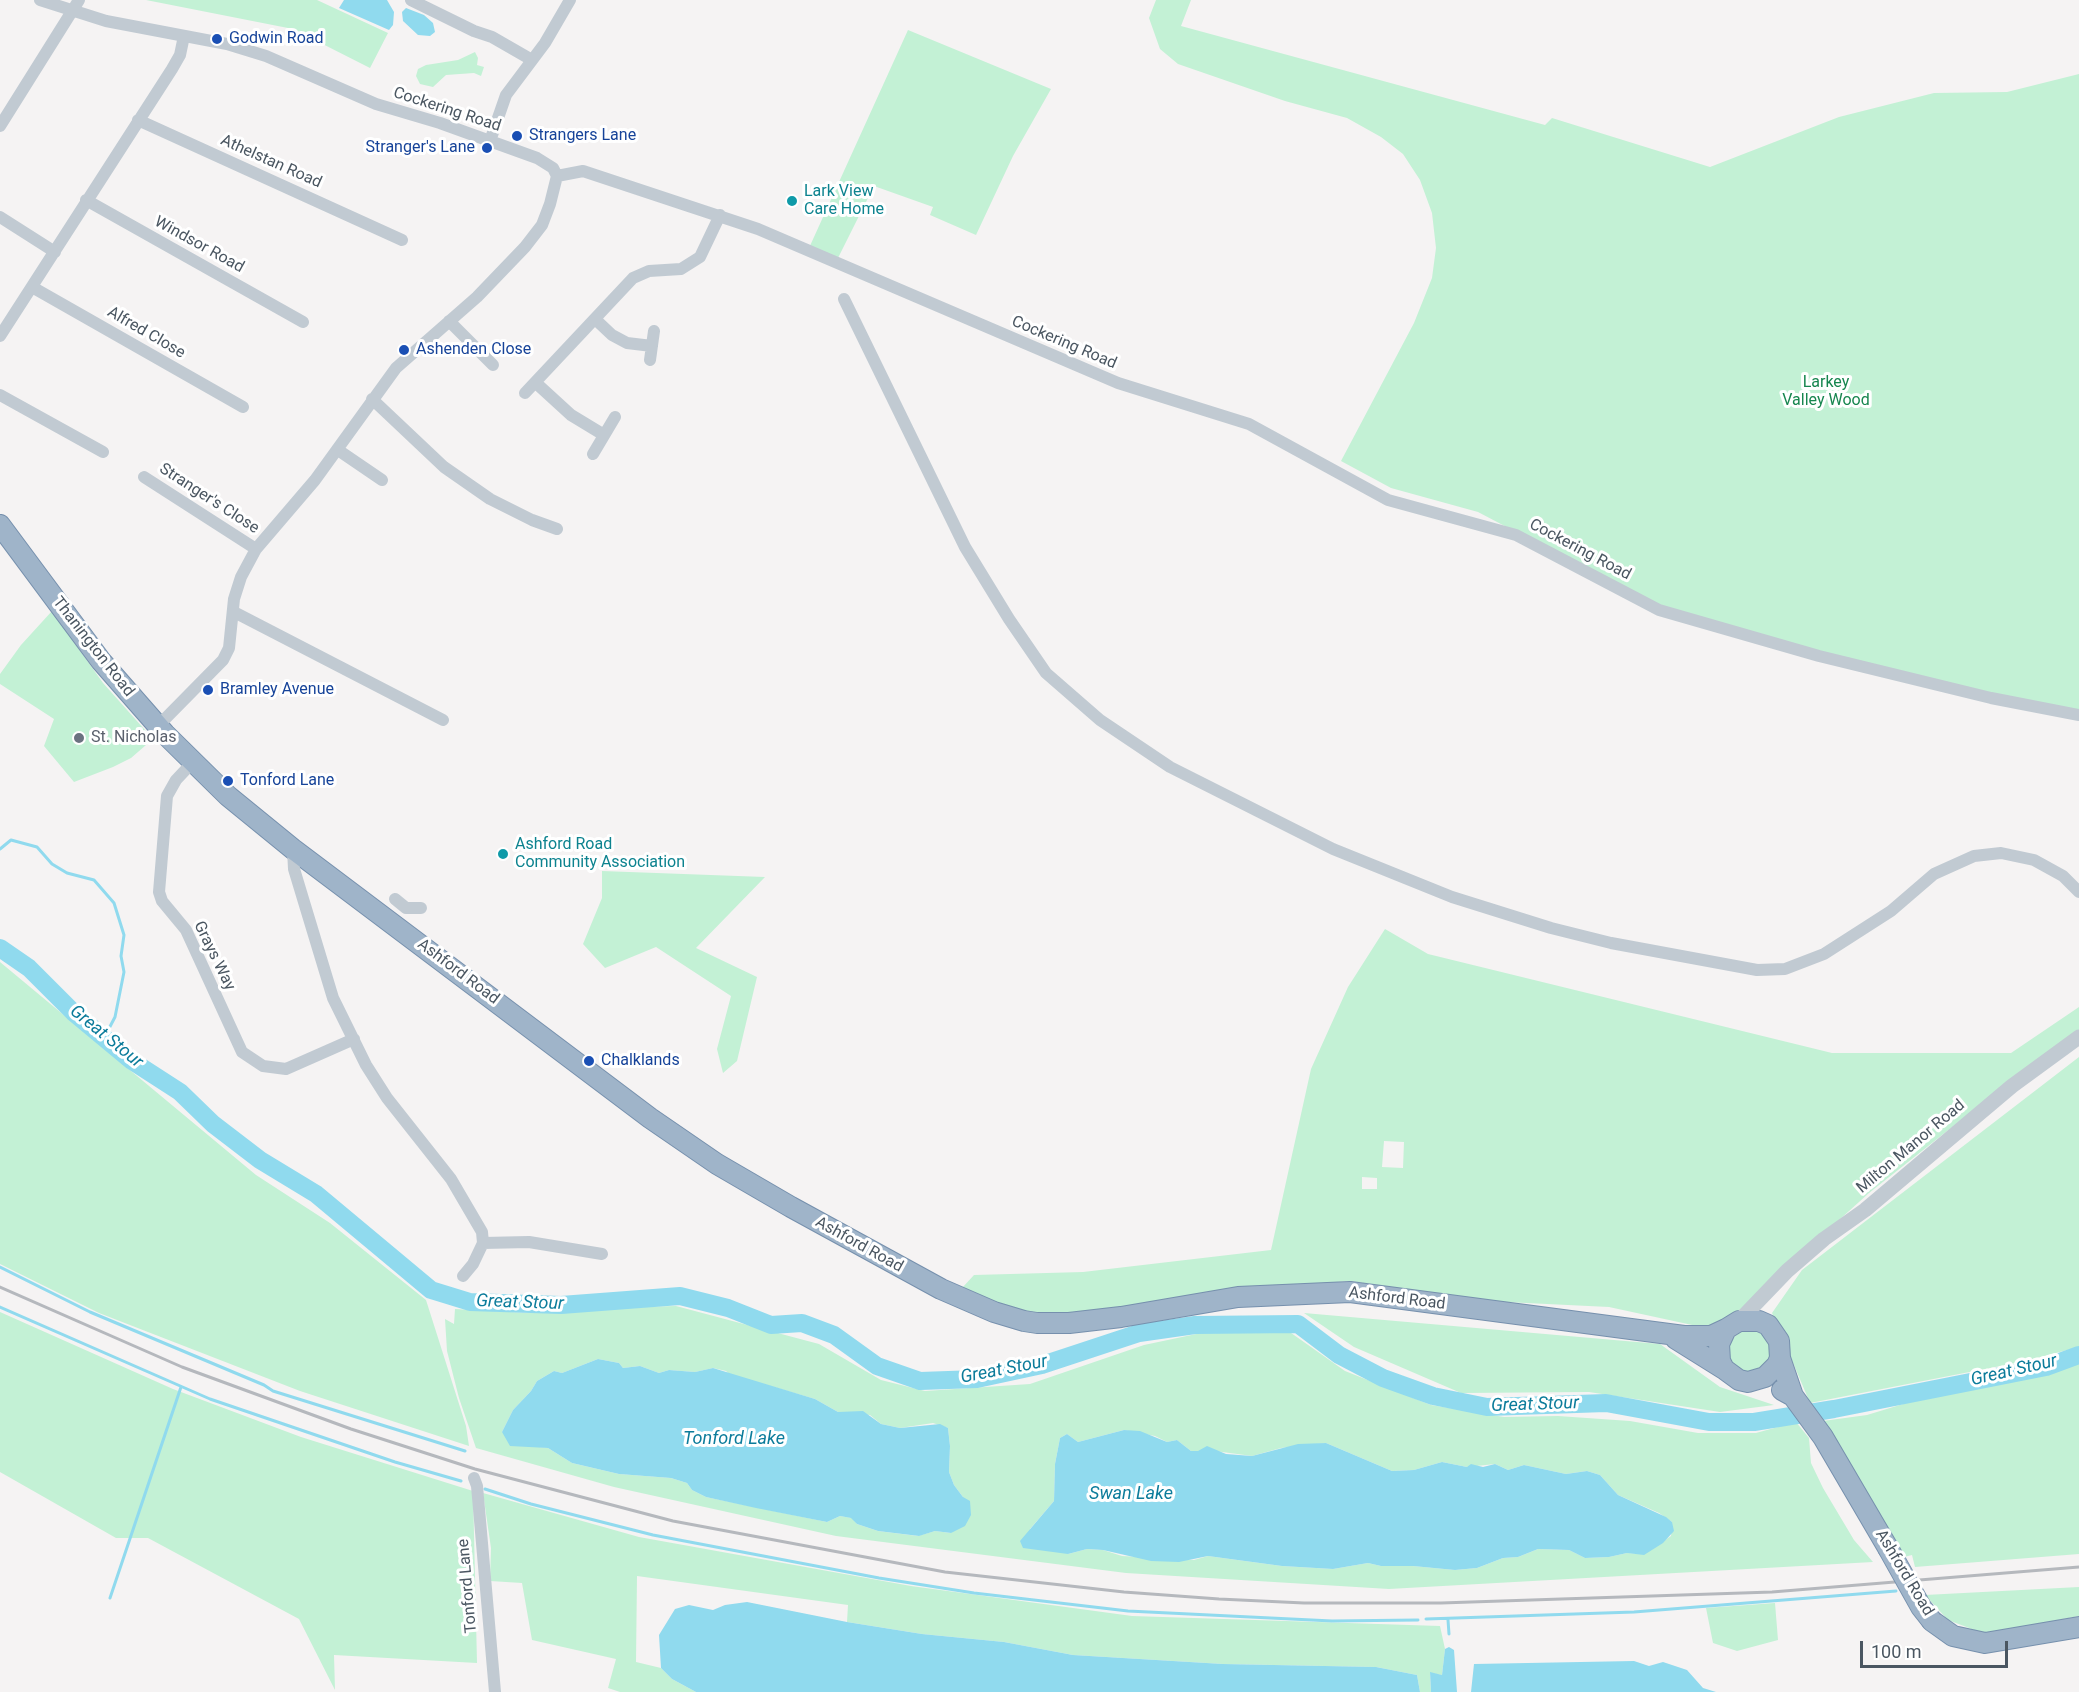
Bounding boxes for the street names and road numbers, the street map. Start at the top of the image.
street label: Cockering Road [391,84,503,136]
street label: Athelstan Road [218,131,324,193]
street label: Windsor Road [151,213,247,277]
street label: Alfred Close [104,303,188,363]
street label: Cockering Road [1009,312,1119,374]
street label: Stranger's Close [156,460,262,538]
street label: Cockering Road [1526,515,1634,585]
street label: Thanington Road [48,593,138,701]
street label: Grays Way [189,918,239,994]
street label: Ashford Road [413,935,503,1009]
street label: Milton Manor Road [1853,1096,1969,1198]
street label: Ashford Road [812,1213,906,1277]
street label: Ashford Road [1348,1284,1446,1314]
street label: Ashford Road [1871,1526,1937,1620]
street label: Tonford Lane [454,1538,482,1634]

